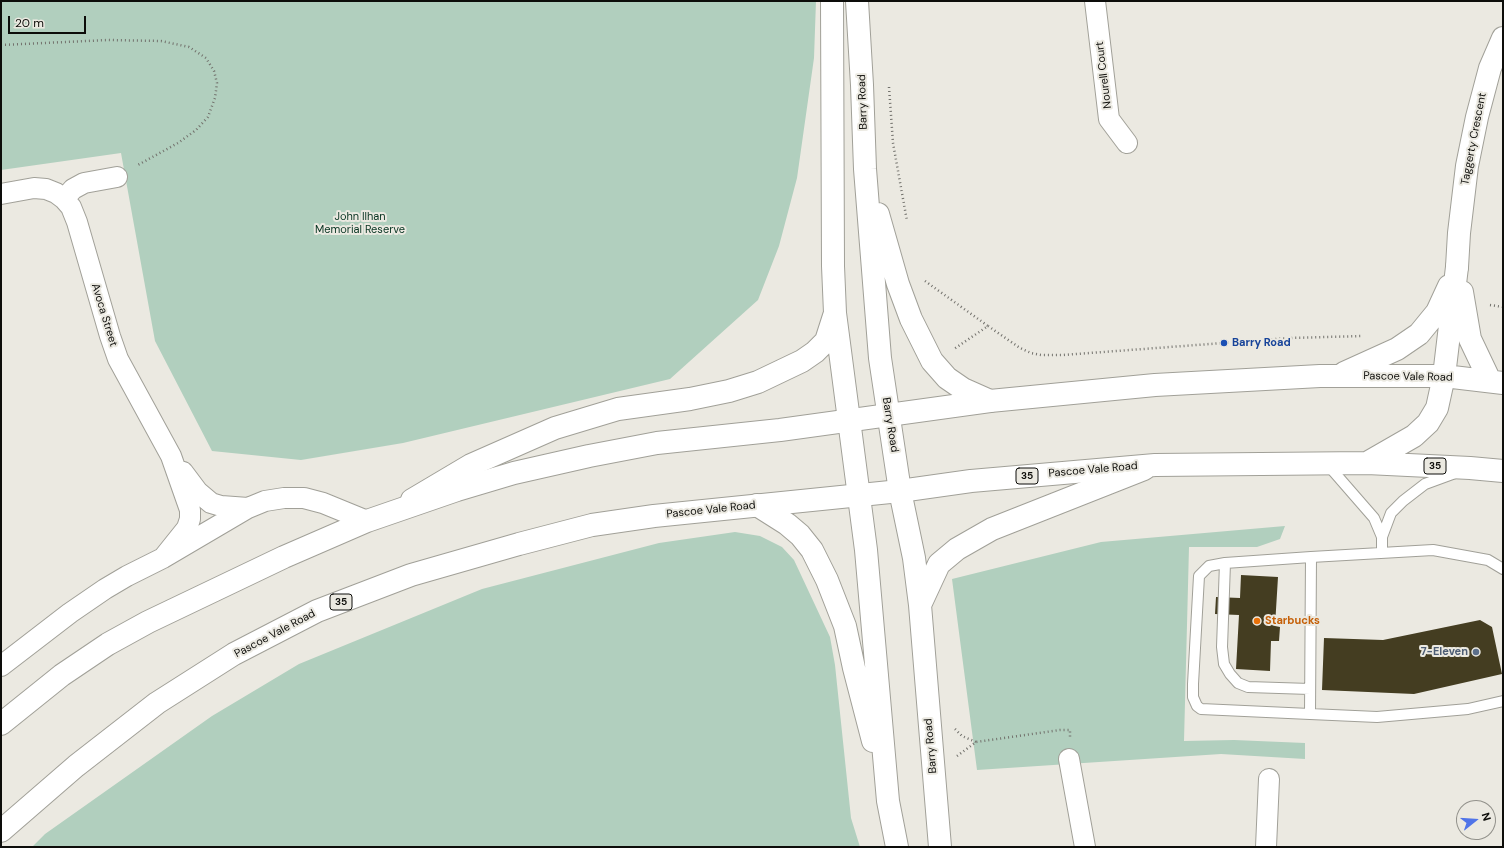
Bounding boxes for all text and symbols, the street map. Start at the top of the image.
scale bar [10,8,88,34]
text: 20 m [15,15,44,31]
street label: Nourell Court [1093,41,1115,109]
street label: Barry Road [855,74,871,130]
street label: Taggerty Crescent [1459,92,1489,186]
park label: John Ilhan Memorial Reserve [315,210,405,236]
street label: Avoca Street [88,282,120,348]
place label: Barry Road [1232,336,1291,350]
marker: Barry Road [1219,338,1229,348]
street label: Pascoe Vale Road [1363,370,1453,384]
street label: Barry Road [879,397,901,453]
road number: 35 [1424,458,1446,474]
street label: Pascoe Vale Road [1048,460,1138,480]
road number: 35 [1016,468,1038,484]
street label: Pascoe Vale Road [666,499,756,521]
road number: 35 [330,594,352,610]
street label: Pascoe Vale Road [232,607,318,661]
place label: Starbucks [1265,614,1320,628]
marker: Starbucks [1252,616,1262,626]
place label: 7-Eleven [1421,645,1468,659]
marker: 7-Eleven [1471,647,1481,657]
street label: Barry Road [922,718,940,774]
north arrow [1456,800,1496,840]
text: N [1479,811,1494,823]

